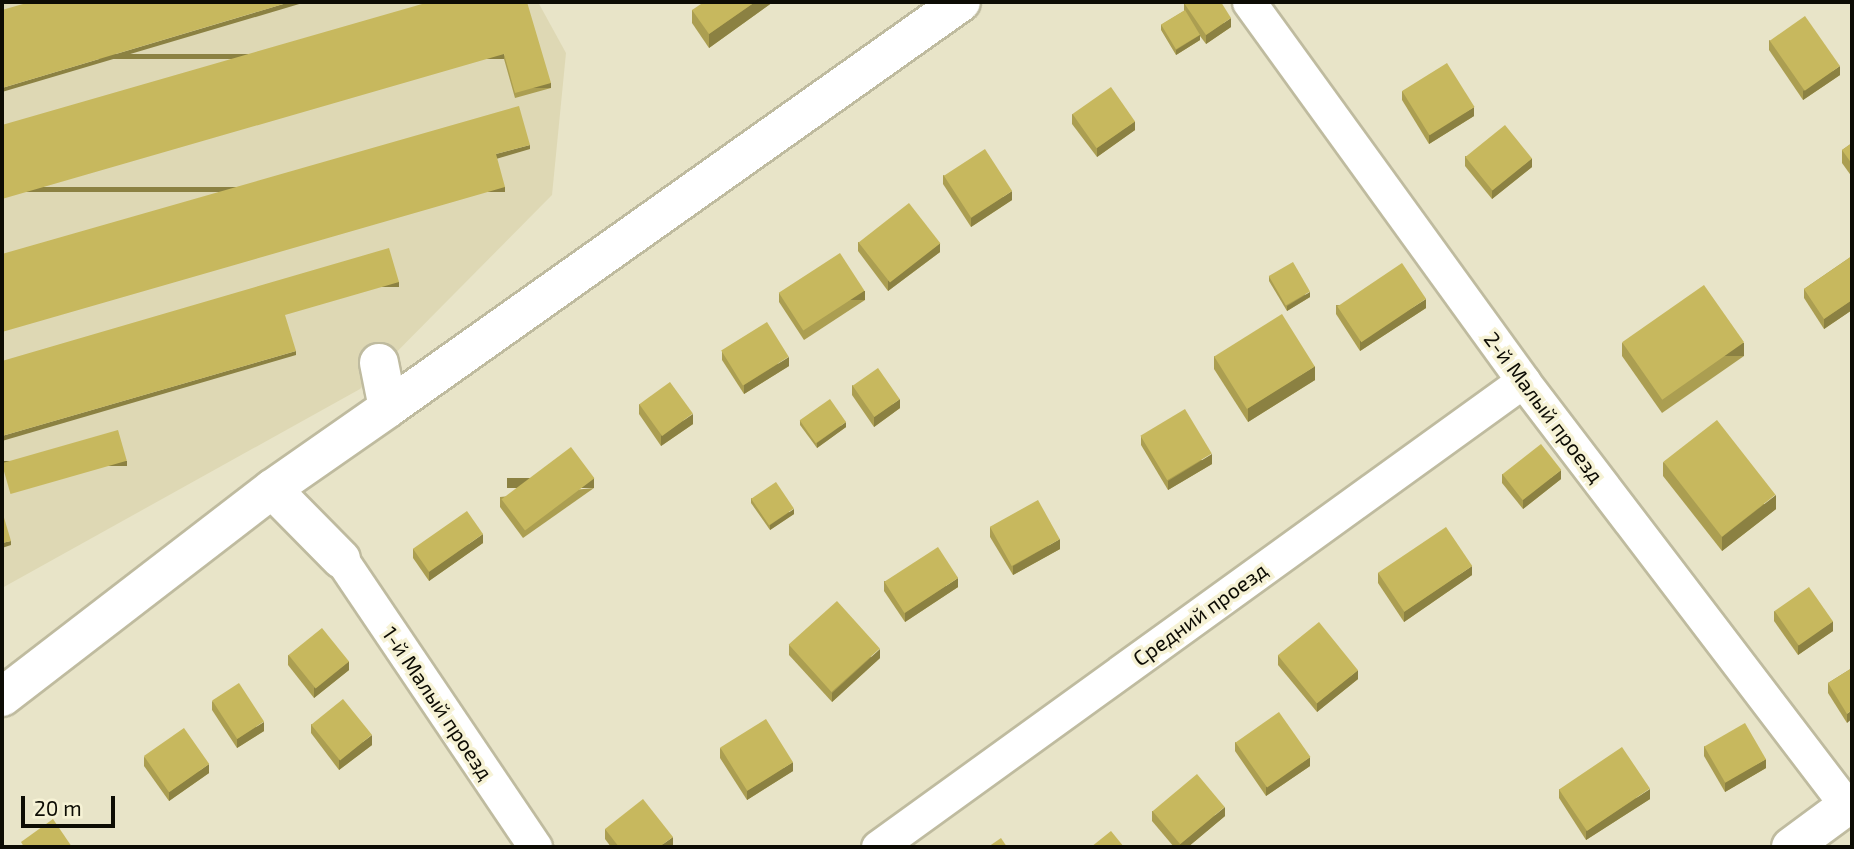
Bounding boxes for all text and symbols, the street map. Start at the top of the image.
street label: 2-й Малый проезд [1479,327,1609,487]
street label: Средний проезд [1128,557,1272,671]
street label: 1-й Малый проезд [377,622,499,784]
scale bar [24,782,119,826]
text: 20 m [34,795,82,820]

